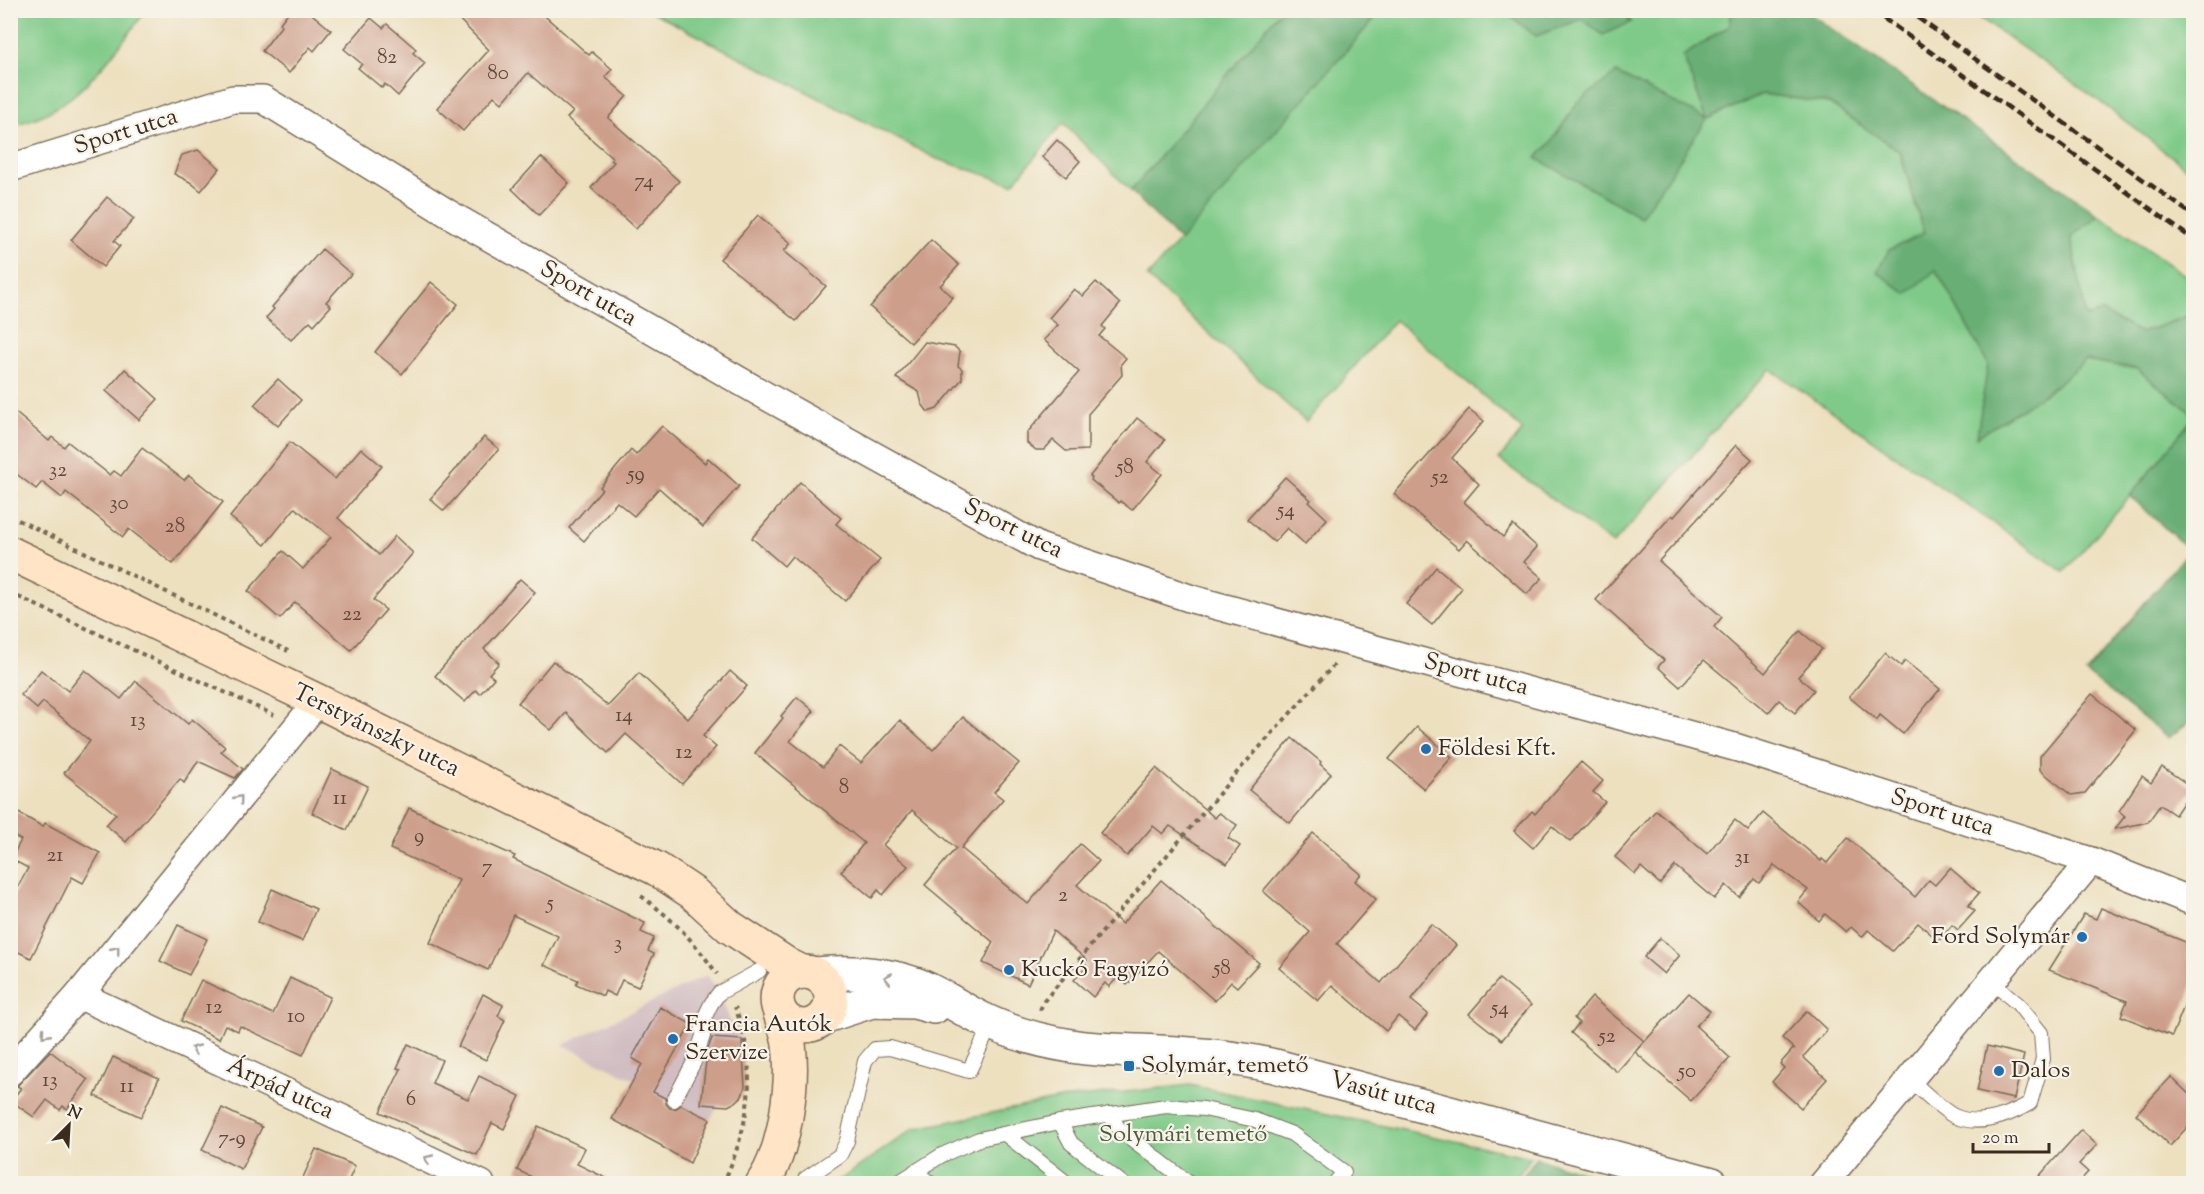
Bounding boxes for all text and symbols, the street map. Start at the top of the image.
house number: 82 [377,43,397,73]
house number: 80 [487,59,509,89]
street label: Sport utca [70,100,182,164]
house number: 74 [634,167,654,197]
street label: Sport utca [533,253,643,335]
house number: 58 [1115,453,1134,483]
house number: 32 [49,456,67,486]
house number: 59 [626,460,645,490]
house number: 52 [1430,463,1449,493]
house number: 30 [109,489,129,519]
street label: Sport utca [957,490,1069,568]
house number: 54 [1276,496,1295,526]
house number: 28 [165,512,185,542]
house number: 22 [342,600,362,630]
street label: Sport utca [1420,645,1532,705]
street label: Terstyánszky utca [287,676,465,786]
house number: 14 [615,701,633,731]
house number: 13 [130,706,146,736]
place label: Földesi Kft. [1438,732,1556,766]
house number: 12 [676,738,693,768]
marker: Földesi Kft. [1419,742,1433,756]
house number: 8 [839,773,849,803]
street label: Sport utca [1886,780,1998,846]
house number: 11 [333,784,347,814]
one-way arrow [231,794,242,805]
house number: 9 [414,822,424,852]
house number: 21 [47,841,63,871]
house number: 31 [1734,843,1750,873]
house number: 7 [482,853,493,883]
house number: 2 [1058,881,1068,911]
house number: 5 [545,889,554,919]
place label: Ford Solymár [1931,920,2070,954]
house number: 3 [614,929,622,959]
marker: Ford Solymár [2075,930,2089,944]
one-way arrow [108,946,119,957]
place label: Kuckó Fagyizó [1021,953,1169,987]
house number: 58 [1212,954,1231,984]
marker: Kuckó Fagyizó [1002,963,1016,977]
one-way arrow [883,972,893,985]
house number: 12 [206,993,223,1023]
house number: 54 [1490,994,1509,1024]
house number: 10 [287,1002,305,1032]
place label: Francia Autók Szervize [685,1008,833,1070]
house number: 52 [1597,1022,1616,1052]
one-way arrow [41,1027,52,1037]
marker: Francia Autók Szervize [666,1032,680,1046]
one-way arrow [190,1045,201,1057]
street label: Árpád utca [221,1049,339,1129]
place label: Solymár, temető [1141,1049,1309,1083]
place label: Dalos [2011,1054,2070,1088]
house number: 50 [1677,1057,1696,1087]
marker: Solymár, temető [1122,1059,1136,1073]
street label: Vasút utca [1326,1063,1440,1125]
marker: Dalos [1992,1064,2006,1078]
house number: 13 [42,1066,58,1096]
house number: 11 [120,1072,134,1102]
house number: 6 [406,1085,416,1115]
north arrow [39,1095,99,1155]
text: N [64,1100,85,1127]
scale bar [1973,1116,2050,1154]
park label: Solymári temető [1099,1118,1267,1152]
house number: 7-9 [218,1124,246,1154]
text: 20 m [1982,1126,2019,1152]
one-way arrow [424,1154,435,1166]

